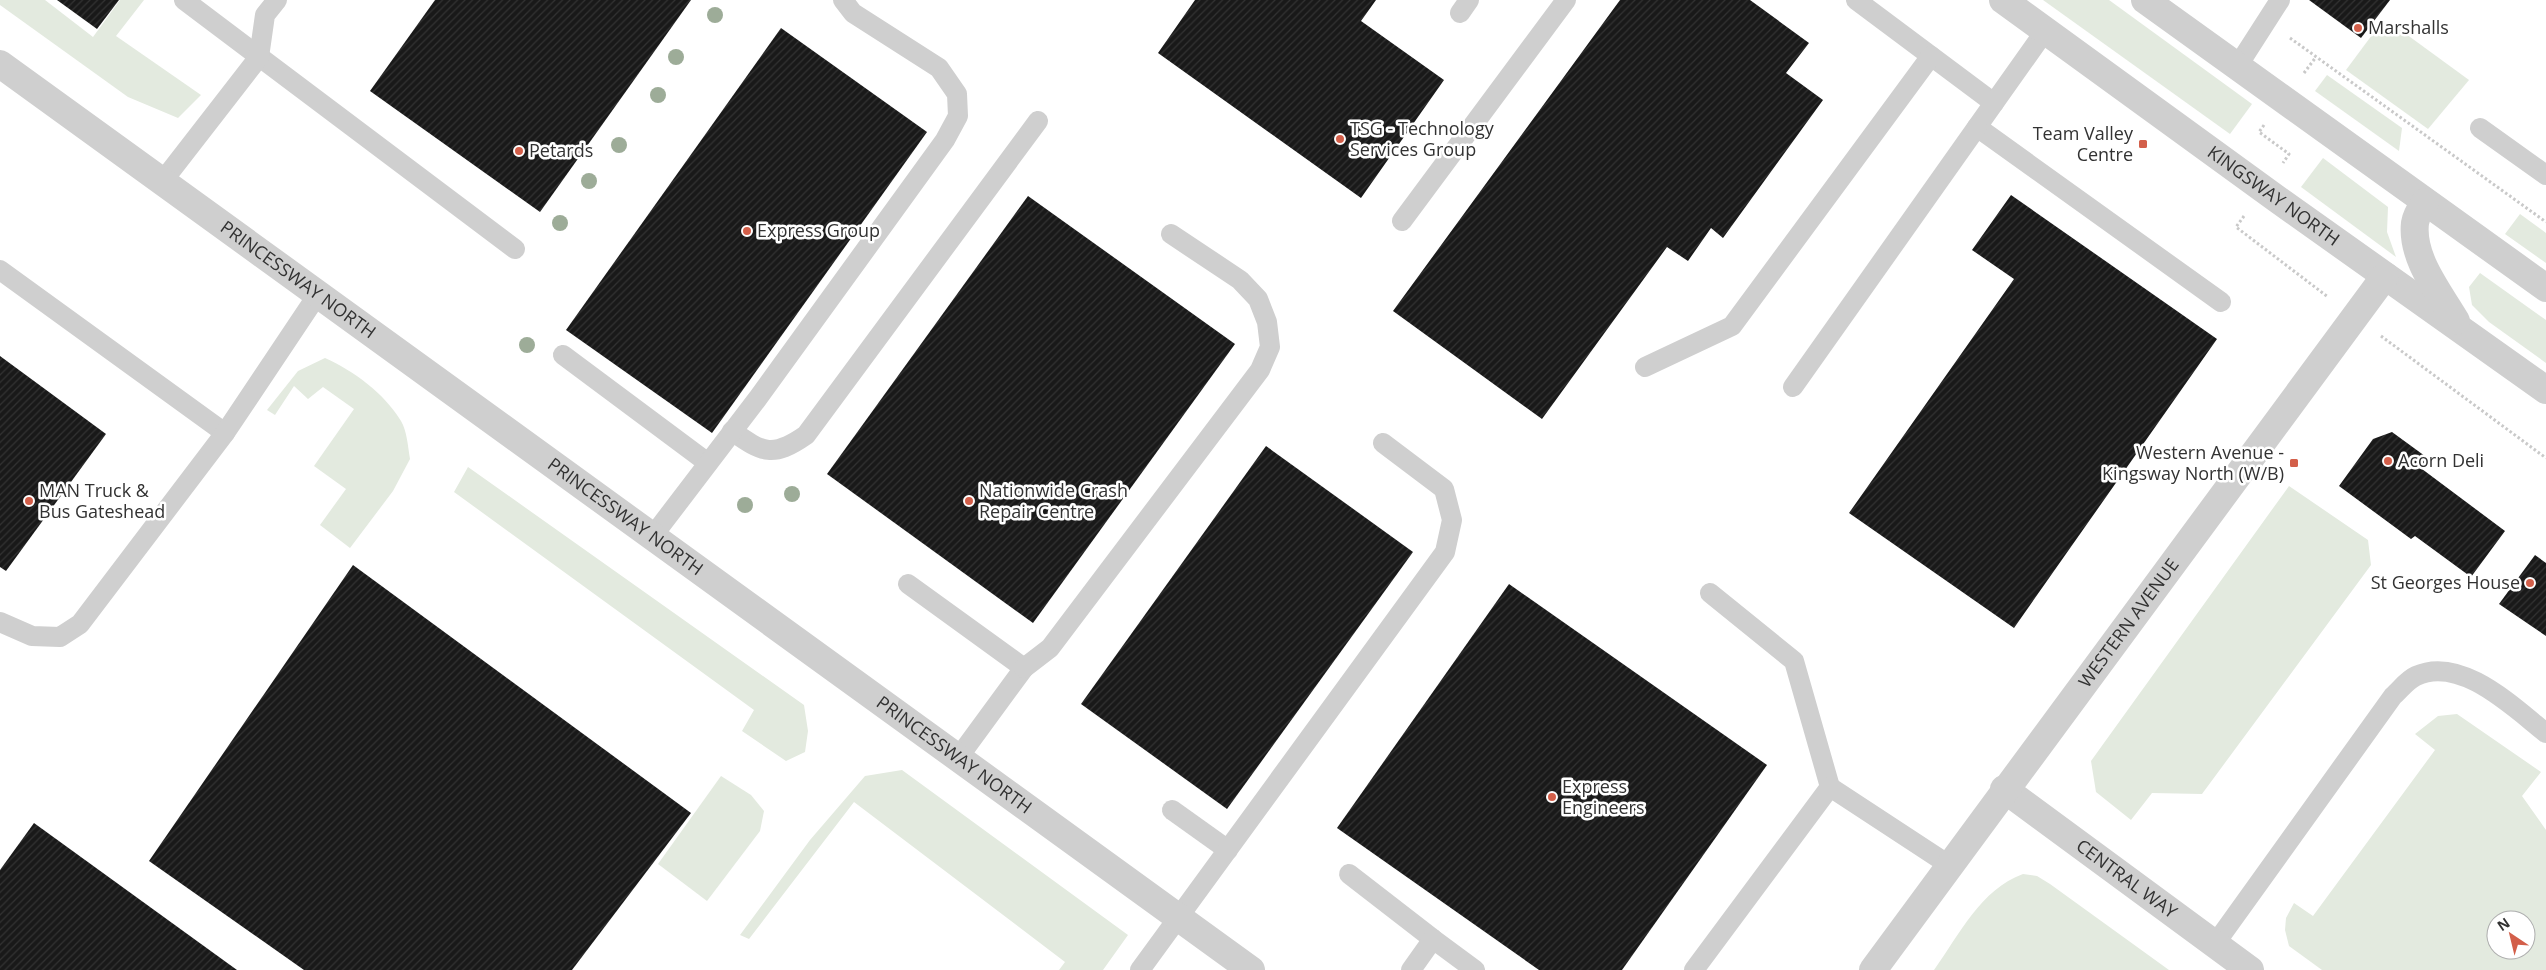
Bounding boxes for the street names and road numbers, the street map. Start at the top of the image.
street label: KINGSWAY NORTH [2203,140,2345,251]
street label: PRINCESSWAY NORTH [216,215,381,343]
street label: PRINCESSWAY NORTH [543,452,708,580]
street label: WESTERN AVENUE [2073,553,2184,692]
street label: PRINCESSWAY NORTH [872,690,1037,819]
street label: CENTRAL WAY [2072,833,2183,924]

